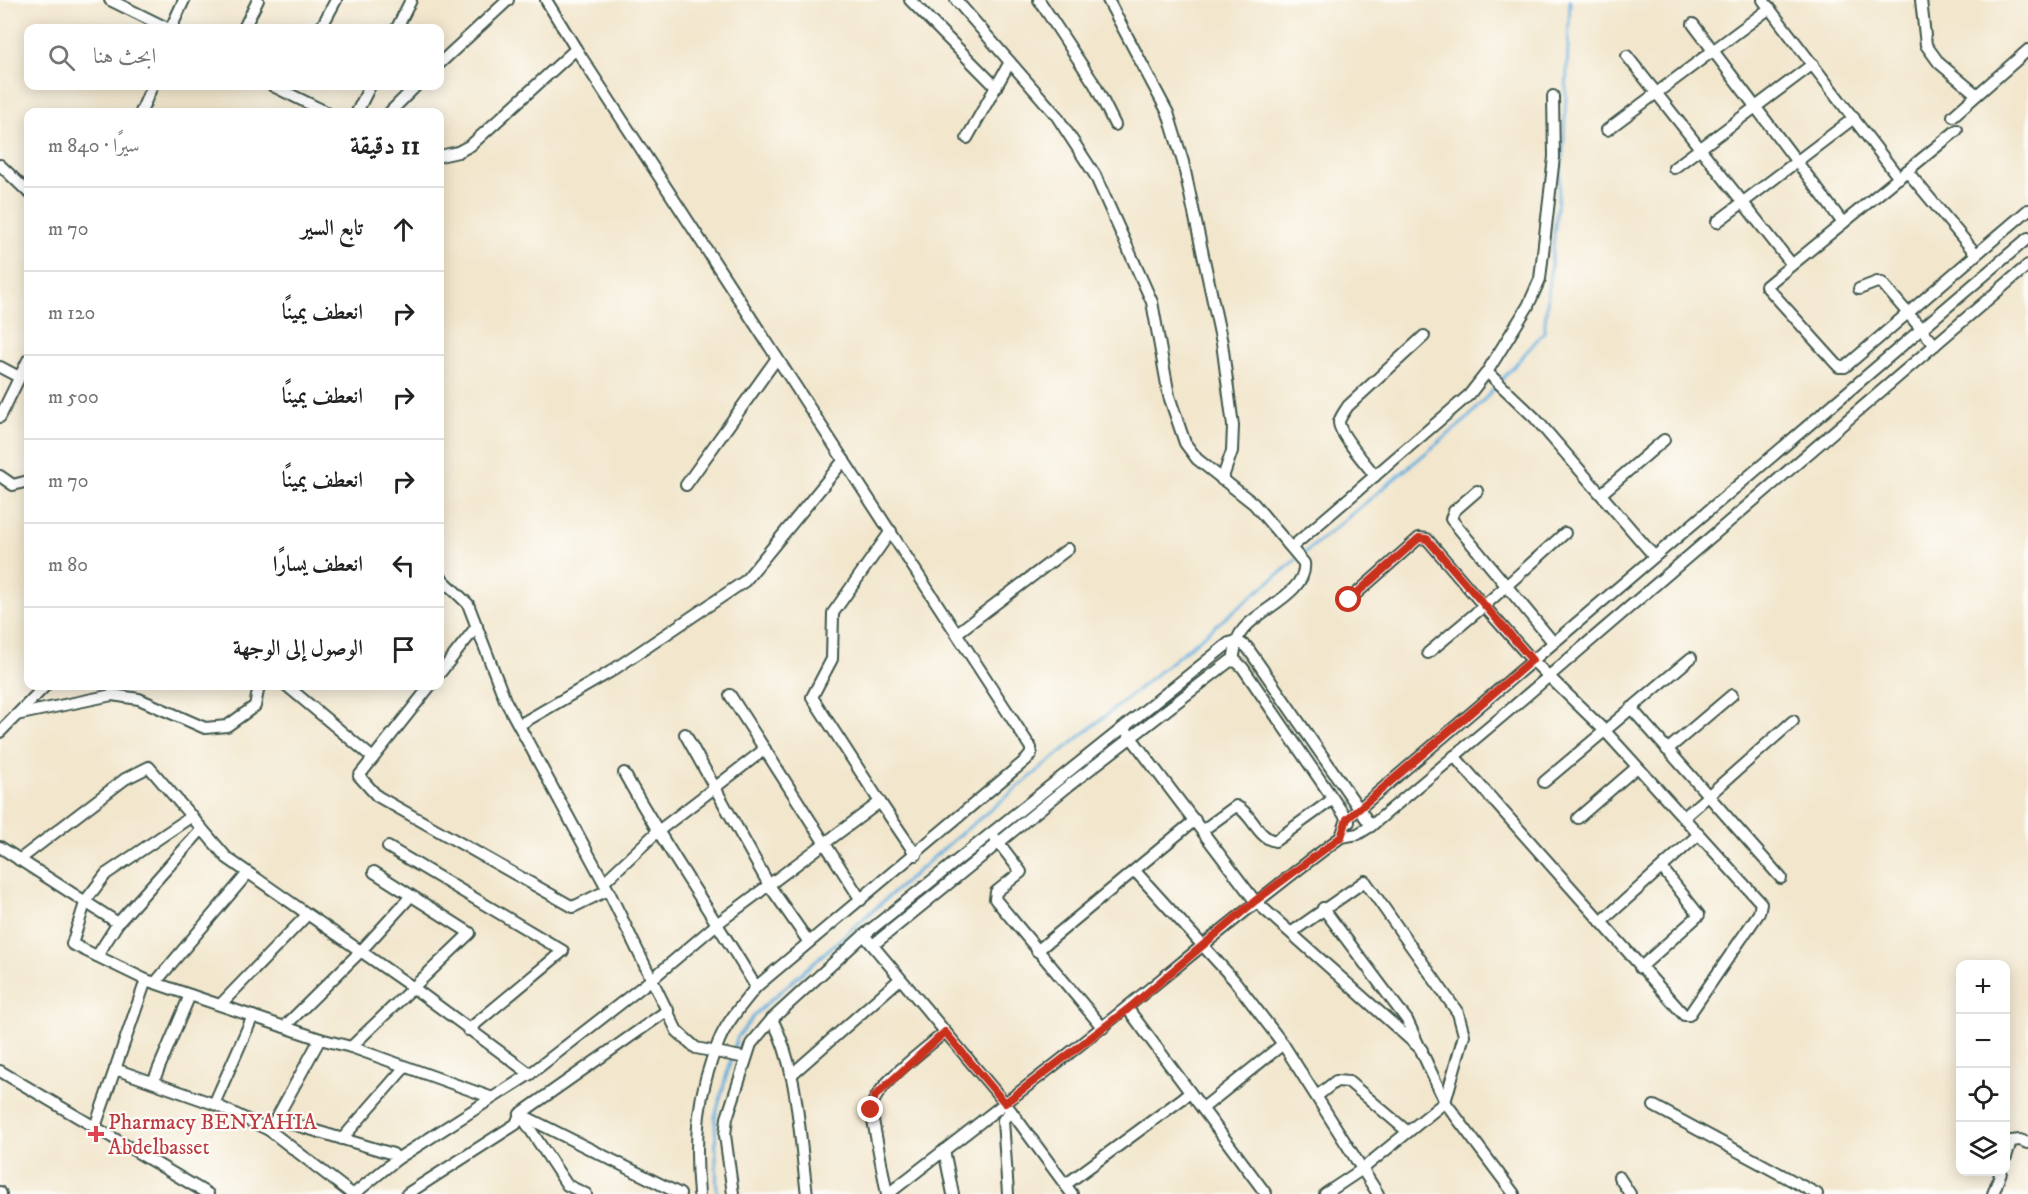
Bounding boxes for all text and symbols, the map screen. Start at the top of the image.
search box [24,24,444,90]
icon: search [45,41,78,74]
text: ابحث هنا [93,43,156,70]
text: 11 دقيقة [350,130,420,163]
text: سيرًا · 840 m [48,134,140,159]
icon: ahead [387,213,420,246]
text: تابع السير [301,215,363,242]
text: 70 m [48,217,89,242]
icon: right [387,297,420,330]
text: انعطف يمينًا [282,299,363,326]
text: 120 m [48,301,95,326]
icon: right [387,381,420,414]
text: انعطف يمينًا [282,383,363,410]
text: 500 m [48,385,99,410]
icon: right [387,465,420,498]
text: انعطف يمينًا [282,467,363,494]
text: 70 m [48,469,89,494]
icon: left [387,549,420,582]
text: انعطف يسارًا [273,551,363,578]
text: 80 m [48,553,88,578]
route start [1335,586,1361,612]
icon: arrive [387,633,420,666]
text: الوصول إلى الوجهة [233,635,363,662]
map controls [1956,960,2010,1176]
button: + [1956,960,2010,1014]
button: − [1956,1014,2010,1068]
button: locate [1956,1068,2010,1122]
route end [857,1096,883,1122]
place label: Pharmacy BENYAHIA Abdelbasset [108,1109,318,1161]
button: layers [1956,1122,2010,1176]
marker: Pharmacy BENYAHIA Abdelbasset [89,1127,103,1141]

